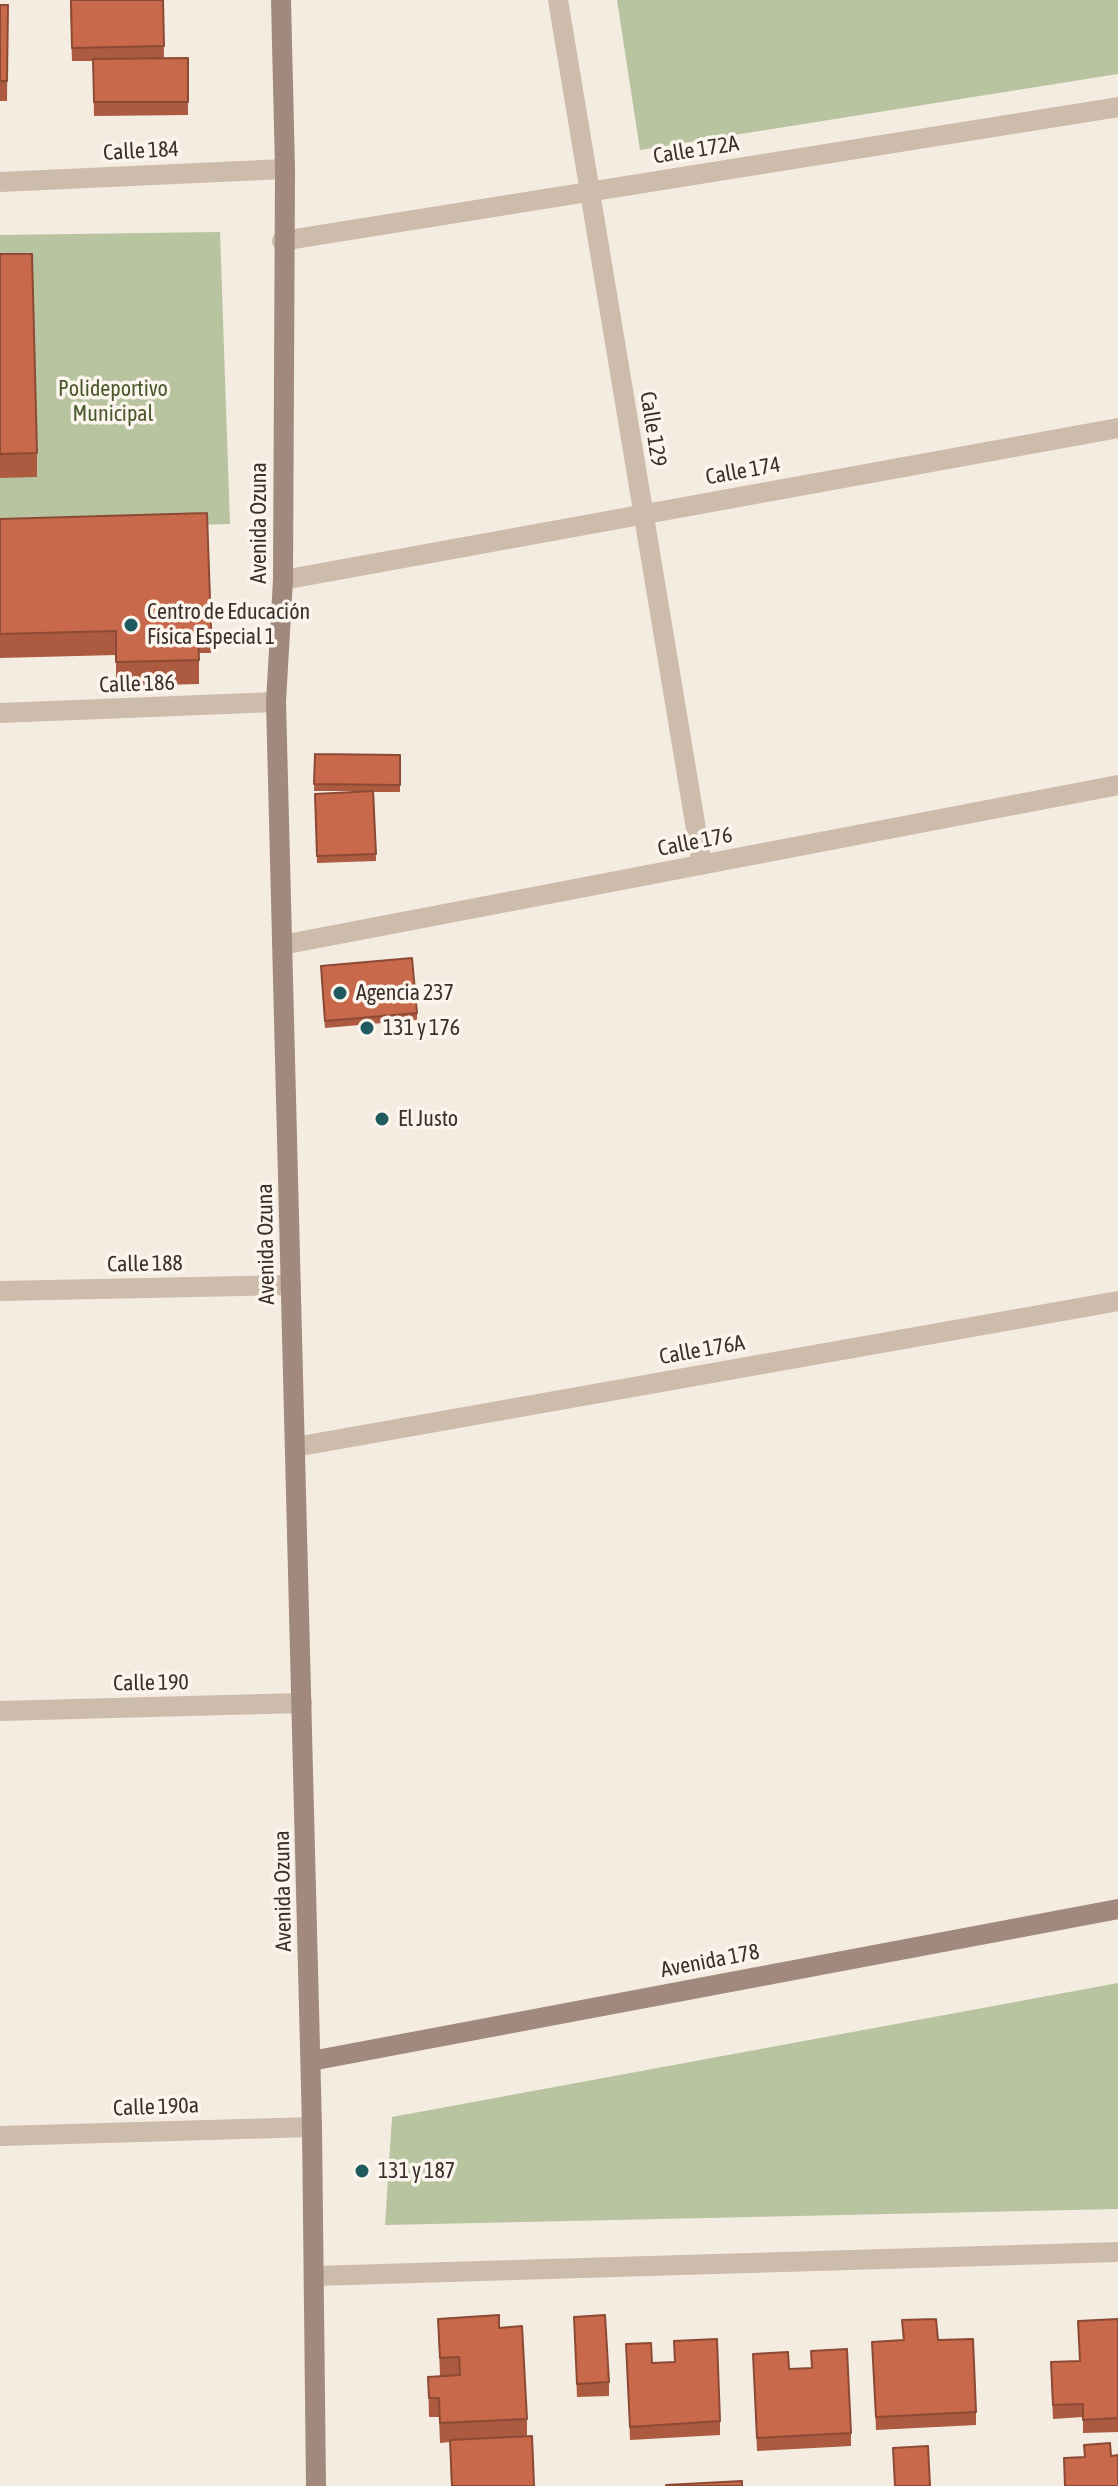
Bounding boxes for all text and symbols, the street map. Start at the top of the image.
street label: Calle 172A [651,130,741,170]
street label: Calle 184 [103,136,179,166]
park label: Polideportivo Municipal [58,376,168,428]
street label: Calle 129 [634,390,672,468]
street label: Calle 174 [703,451,783,491]
street label: Avenida Ozuna [246,462,272,584]
place label: Centro de Educación Física Especial 1 [147,599,310,650]
marker: Centro de Educación Física Especial 1 [122,616,140,634]
street label: Calle 186 [99,669,175,699]
street label: Calle 176 [655,822,735,862]
place label: Agencia 237 [356,980,454,1006]
marker: Agencia 237 [331,984,349,1002]
place label: 131 y 176 [383,1015,460,1041]
marker: 131 y 176 [358,1019,376,1037]
place label: El Justo [398,1106,458,1132]
marker: El Justo [373,1110,391,1128]
street label: Avenida Ozuna [252,1183,280,1305]
street label: Calle 188 [107,1250,183,1278]
street label: Calle 176A [657,1330,747,1370]
street label: Calle 190 [113,1669,189,1697]
street label: Avenida Ozuna [269,1830,297,1952]
street label: Avenida 178 [658,1938,762,1984]
street label: Calle 190a [113,2092,199,2122]
place label: 131 y 187 [378,2158,455,2184]
marker: 131 y 187 [353,2162,371,2180]

